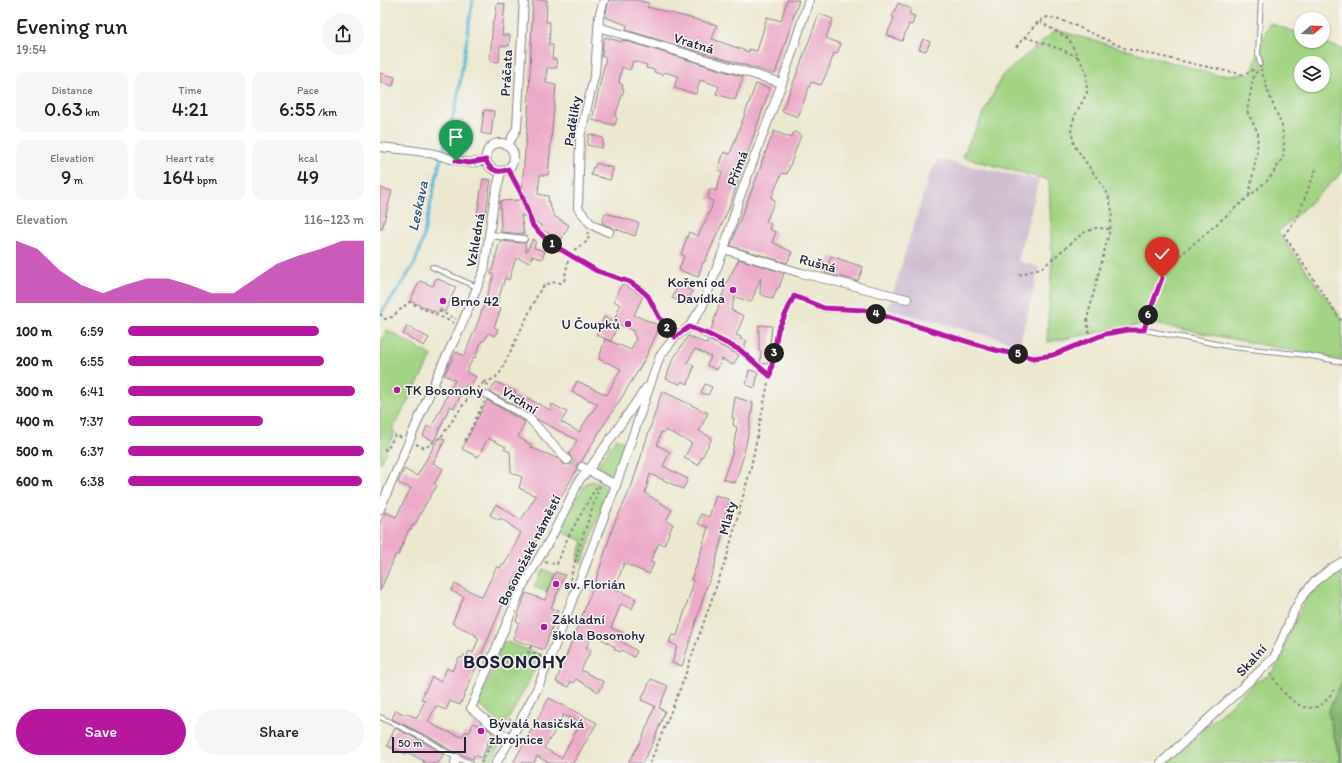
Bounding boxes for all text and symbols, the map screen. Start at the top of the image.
north arrow [1294,12,1330,48]
map controls [1294,12,1330,92]
text: Evening run [16,13,128,40]
button: share [322,13,364,55]
street label: Vratná [671,29,717,58]
text: 19:54 [16,42,47,57]
street label: Práčata [497,49,516,97]
button: layers [1294,56,1330,92]
text: Distance [51,84,93,97]
text: Time [178,84,202,97]
text: Pace [297,84,319,97]
street label: Padělíky [560,94,585,147]
text: 0.63 [44,97,83,121]
text: 4:21 [172,97,208,121]
text: 6:55 [279,97,315,121]
text: km [83,106,100,119]
text: /km [315,106,337,119]
pin [439,120,473,161]
icon: arrive [445,126,467,148]
street label: Přímá [723,148,752,188]
text: Elevation [50,152,94,165]
text: Heart rate [166,152,214,165]
text: kcal [298,152,318,165]
text: 9 [61,165,71,189]
text: 164 [163,165,195,189]
text: 49 [297,165,319,189]
text: m [71,174,83,187]
text: bpm [195,174,217,187]
water label: Leskava [404,179,432,233]
street label: Vzhledná [462,211,489,268]
text: Elevation [16,212,68,227]
text: 116–123 m [304,212,364,227]
pin: 1 [542,234,562,254]
text: 1 [549,237,555,250]
pin [1145,237,1179,278]
icon: check [1151,243,1173,265]
street label: Rušná [797,250,839,277]
place label: Koření od Davídka [668,274,726,307]
marker: Koření od Davídka [728,285,738,295]
place label: Brno 42 [451,293,500,310]
marker: Brno 42 [438,296,448,306]
pin: 4 [866,304,886,324]
pin: 6 [1138,305,1158,325]
text: 4 [873,307,879,320]
text: 6 [1145,308,1151,321]
place label: U Čoupků [561,316,620,333]
pin: 2 [657,318,677,338]
marker: U Čoupků [623,319,633,329]
text: 2 [664,321,670,334]
text: 100 m [16,324,52,339]
text: 6:59 [80,324,104,339]
pin: 3 [764,343,784,363]
pin: 5 [1008,344,1028,364]
text: 3 [771,346,777,359]
text: 5 [1015,347,1021,360]
text: 200 m [16,354,53,369]
text: 6:55 [80,354,104,369]
place label: TK Bosonohy [405,382,483,399]
street label: Vrchní [499,383,541,418]
text: 300 m [16,384,53,399]
text: 6:41 [80,384,104,399]
marker: TK Bosonohy [392,385,402,395]
text: 400 m [16,414,54,429]
text: 7:37 [80,414,103,429]
text: 500 m [16,444,53,459]
text: 6:37 [80,444,104,459]
text: 600 m [16,474,53,489]
text: 6:38 [80,474,104,489]
street label: Bosonožské náměstí [494,492,565,609]
street label: Mlaty [715,499,740,537]
place label: sv. Florián [564,576,626,593]
marker: sv. Florián [551,579,561,589]
place label: Základní škola Bosonohy [552,611,645,644]
marker: Základní škola Bosonohy [539,622,549,632]
street label: Skalní [1232,640,1271,680]
district label: BOSONOHY [463,651,567,673]
button: Save [16,709,186,755]
button: Share [194,709,364,755]
place label: Bývalá hasičská zbrojnice [489,715,585,748]
marker: Bývalá hasičská zbrojnice [476,726,486,736]
scale bar [392,735,466,754]
text: 50 m [398,737,422,750]

